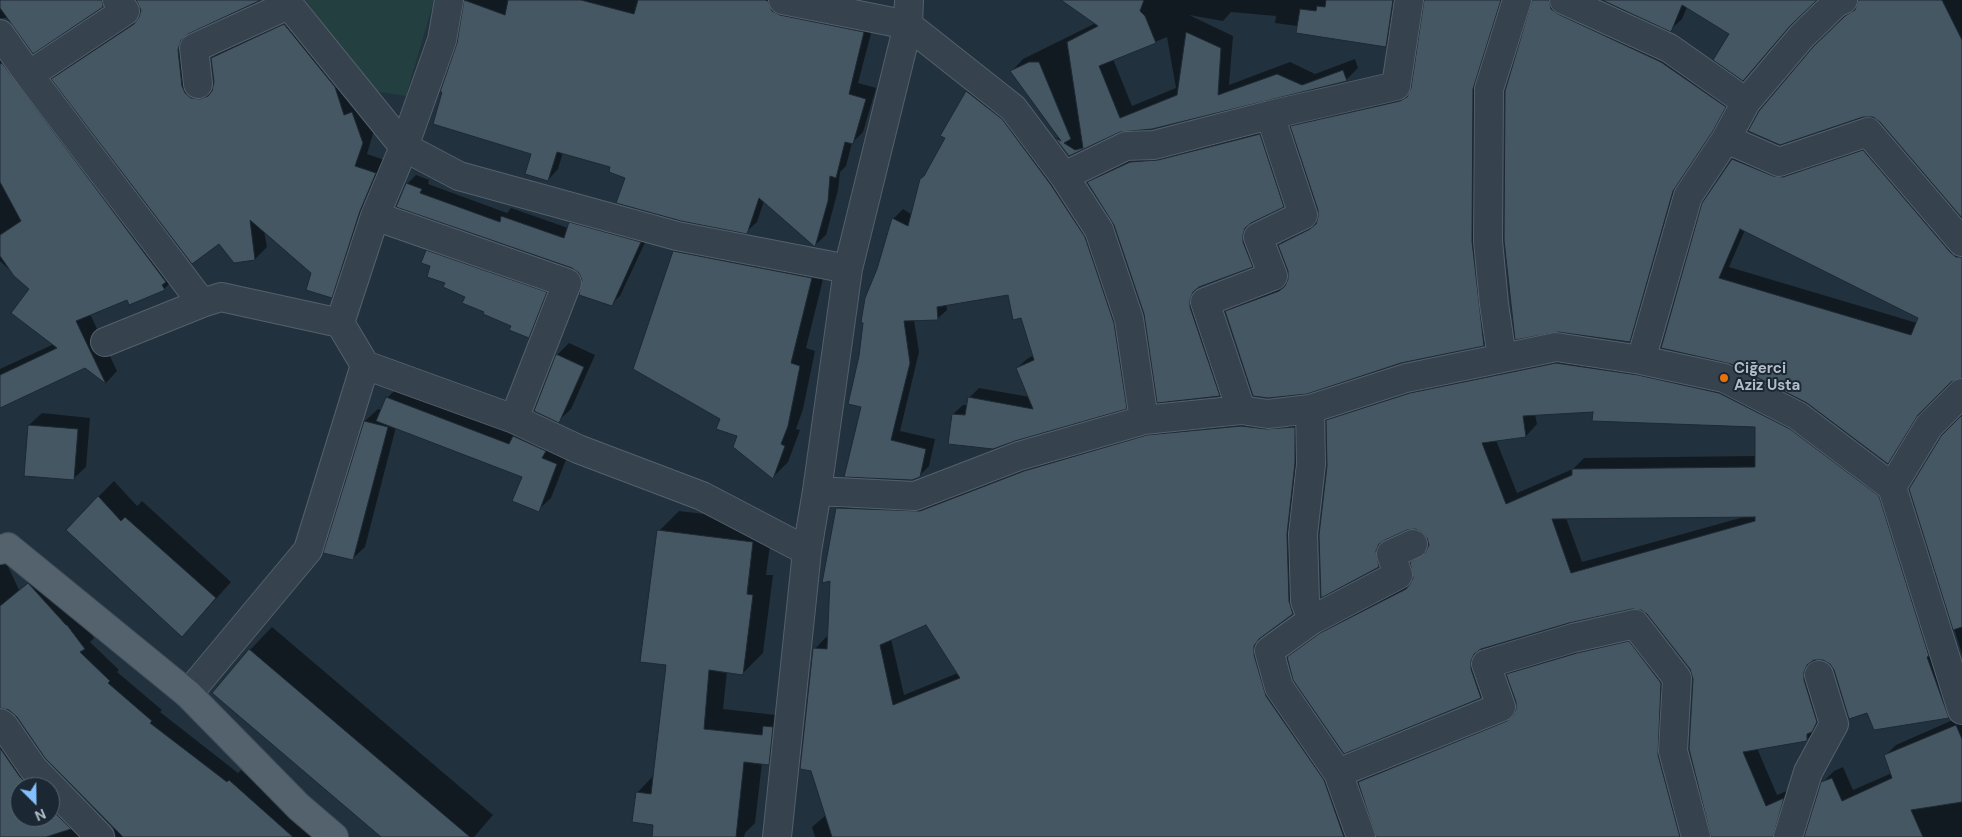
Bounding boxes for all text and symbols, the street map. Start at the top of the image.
place label: Ciğerci Aziz Usta [1734,360,1800,395]
marker: Ciğerci Aziz Usta [1718,372,1730,384]
north arrow [10,777,60,827]
text: N [32,805,49,825]

